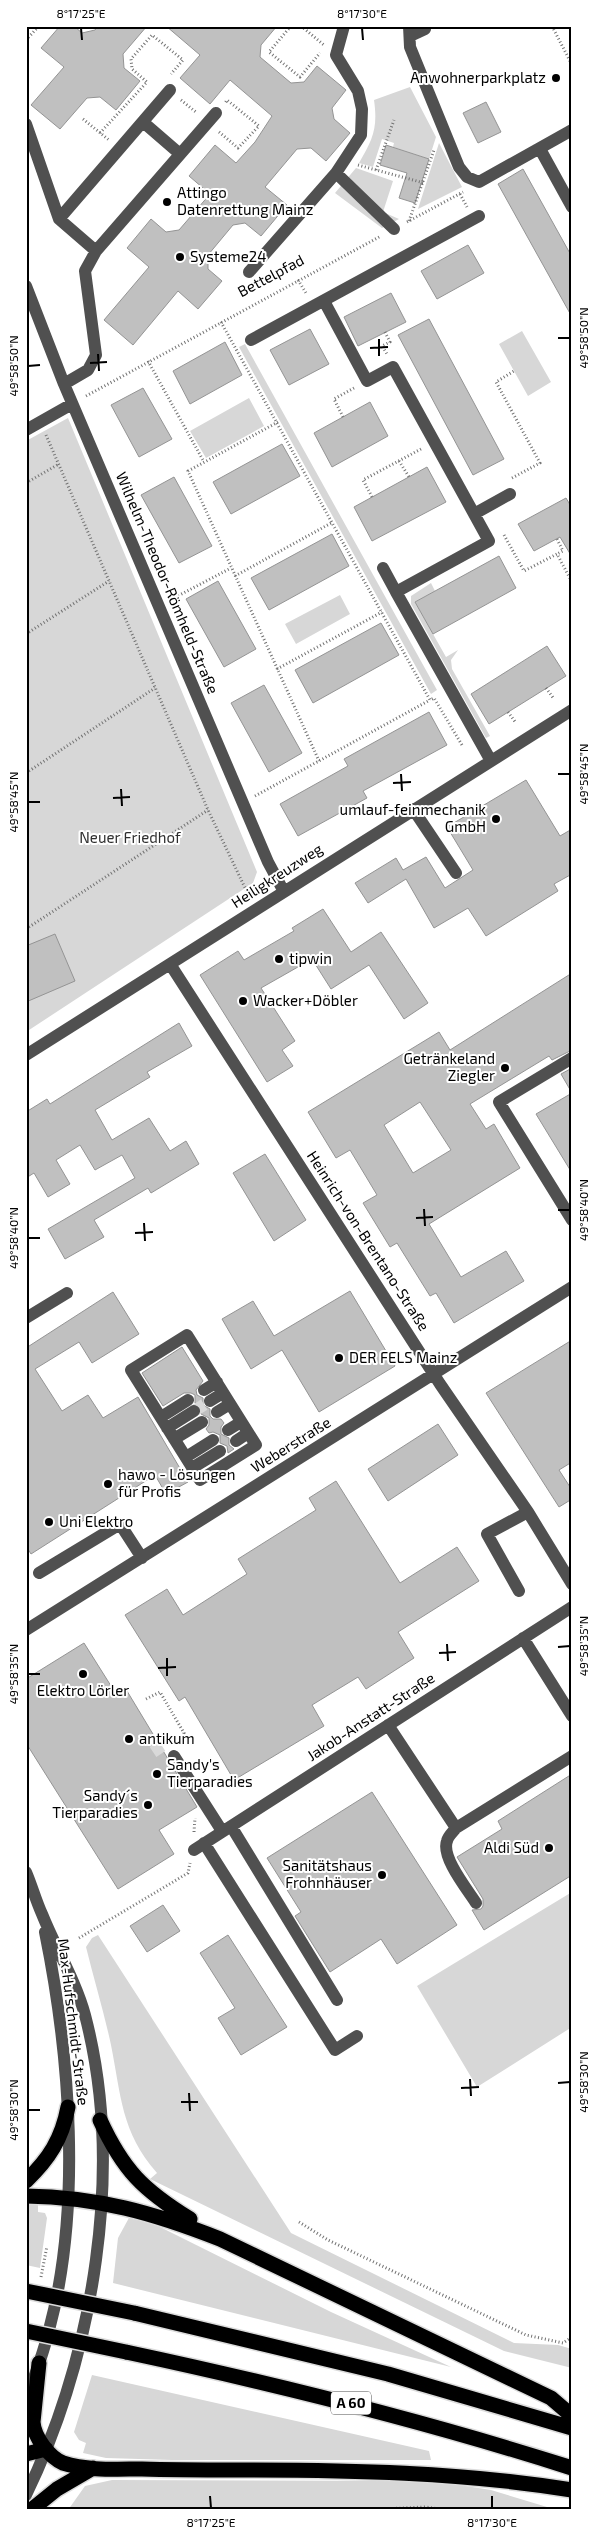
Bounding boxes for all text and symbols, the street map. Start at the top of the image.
text: 8°17'25"E [56,6,106,20]
text: 8°17'30"E [337,6,387,20]
place label: Anwohnerparkplatz [410,68,546,86]
marker: Anwohnerparkplatz [550,72,562,84]
place label: Attingo Datenrettung Mainz [177,183,313,218]
marker: Attingo Datenrettung Mainz [161,196,173,208]
place label: Systeme24 [190,247,266,265]
street label: Bettelpfad [234,250,307,300]
marker: Systeme24 [174,251,186,263]
text: 49°58'50"N [576,307,590,369]
text: 49°58'50"N [6,335,20,397]
street label: Wilhelm-Theodor-Römheld-Straße [113,469,223,696]
text: 49°58'45"N [576,743,590,805]
text: 49°58'45"N [6,771,20,833]
place label: umlauf-feinmechanik GmbH [340,800,486,835]
marker: umlauf-feinmechanik GmbH [490,813,502,825]
park label: Neuer Friedhof [79,828,181,846]
street label: Heiligkreuzweg [228,839,326,911]
place label: tipwin [289,949,332,967]
marker: tipwin [273,953,285,965]
place label: Wacker+Döbler [253,991,358,1009]
marker: Wacker+Döbler [237,995,249,1007]
place label: Getränkeland Ziegler [403,1049,495,1084]
marker: Getränkeland Ziegler [499,1062,511,1074]
street label: Heinrich-von-Brentano-Straße [304,1147,434,1334]
text: 49°58'40"N [576,1179,590,1241]
text: 49°58'40"N [6,1207,20,1269]
place label: DER FELS Mainz [349,1348,457,1366]
marker: DER FELS Mainz [333,1352,345,1364]
street label: Weberstraße [247,1413,334,1476]
place label: hawo - Lösungen für Profis [118,1465,235,1500]
marker: hawo - Lösungen für Profis [102,1478,114,1490]
place label: Uni Elektro [59,1512,133,1530]
marker: Uni Elektro [43,1516,55,1528]
text: 49°58'35"N [576,1616,590,1676]
text: 49°58'35"N [6,1644,20,1704]
marker: Elektro Lörler [77,1668,89,1680]
street label: Jakob-Anstatt-Straße [303,1668,438,1764]
place label: Elektro Lörler [37,1681,129,1699]
place label: antikum [139,1729,195,1747]
marker: antikum [123,1733,135,1745]
place label: Sandy's Tierparadies [167,1755,253,1790]
marker: Sandy's Tierparadies [151,1768,163,1780]
place label: Sandy´s Tierparadies [52,1786,138,1821]
marker: Sandy´s Tierparadies [142,1799,154,1811]
place label: Aldi Süd [484,1838,539,1856]
marker: Aldi Süd [543,1842,555,1854]
place label: Sanitätshaus Frohnhäuser [283,1856,372,1891]
marker: Sanitätshaus Frohnhäuser [376,1869,388,1881]
street label: Max-Hufschmidt-Straße [55,1937,93,2106]
text: 49°58'30"N [576,2051,590,2113]
text: 49°58'30"N [6,2079,20,2141]
road number: A 60 [331,2392,371,2414]
text: 8°17'25"E [186,2515,236,2529]
text: 8°17'30"E [467,2515,517,2529]

